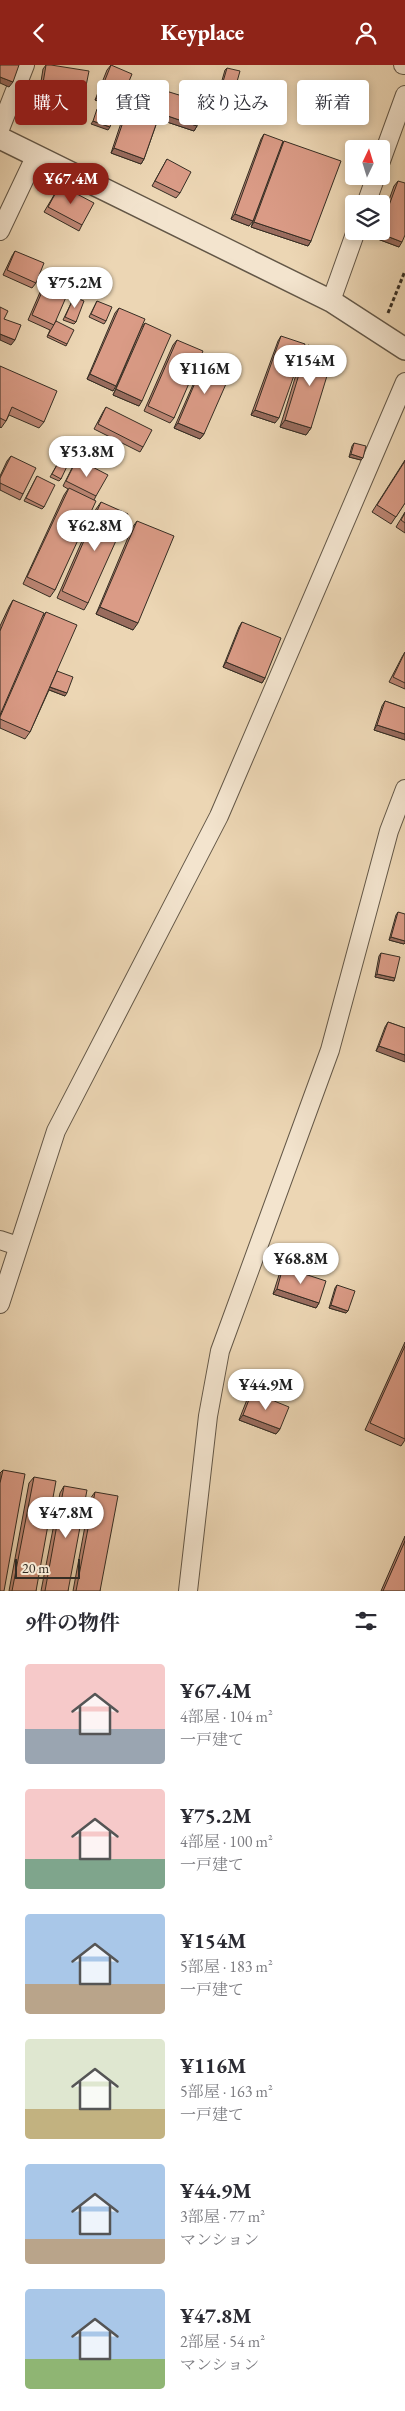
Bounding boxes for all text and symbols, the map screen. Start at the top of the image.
text: Keyplace [161,18,244,47]
icon: back [25,19,53,47]
icon: person [352,19,380,47]
chip: 購入 [15,80,87,125]
chip: 賃貸 [97,80,169,125]
chip: 絞り込み [179,80,287,125]
chip: 新着 [297,80,369,125]
north arrow [345,140,390,185]
map controls [345,140,390,240]
pin: ¥67.4M [30,163,112,205]
text: ¥67.4M [44,168,98,189]
button: layers [345,195,390,240]
pin: ¥75.2M [34,267,116,309]
text: ¥75.2M [48,272,102,293]
pin: ¥154M [275,345,345,387]
text: ¥154M [285,350,335,371]
pin: ¥116M [170,353,240,395]
text: ¥116M [180,358,230,379]
pin: ¥53.8M [46,435,128,478]
text: ¥53.8M [60,441,114,462]
pin: ¥62.8M [54,509,136,552]
text: ¥62.8M [68,515,122,536]
pin: ¥68.8M [260,1243,342,1285]
text: ¥68.8M [274,1248,328,1269]
pin: ¥44.9M [225,1369,307,1411]
text: ¥44.9M [239,1374,293,1395]
pin: ¥47.8M [25,1497,107,1539]
text: ¥47.8M [39,1502,93,1523]
scale bar [15,1556,80,1579]
text: 20 m [22,1559,49,1577]
icon: filters [352,1607,380,1635]
text: 9件の物件 [25,1609,120,1636]
text: ¥67.4M [180,1677,251,1704]
icon: home [65,1684,125,1744]
text: 4部屋 · 104 m² [180,1706,273,1727]
text: 一戸建て [180,1729,244,1750]
text: ¥75.2M [180,1802,251,1829]
icon: home [65,1809,125,1869]
text: 4部屋 · 100 m² [180,1831,273,1852]
text: 一戸建て [180,1854,244,1875]
text: ¥154M [180,1927,246,1954]
icon: home [65,1934,125,1994]
text: 5部屋 · 183 m² [180,1956,273,1977]
text: 一戸建て [180,1979,244,2000]
text: ¥116M [180,2052,246,2079]
icon: home [65,2059,125,2119]
text: 5部屋 · 163 m² [180,2081,273,2102]
text: 一戸建て [180,2104,244,2125]
text: ¥44.9M [180,2177,251,2204]
icon: home [65,2184,125,2244]
text: 3部屋 · 77 m² [180,2206,265,2227]
text: マンション [180,2229,259,2250]
text: ¥47.8M [180,2302,251,2329]
icon: home [65,2309,125,2369]
text: 2部屋 · 54 m² [180,2331,265,2352]
text: マンション [180,2354,259,2375]

